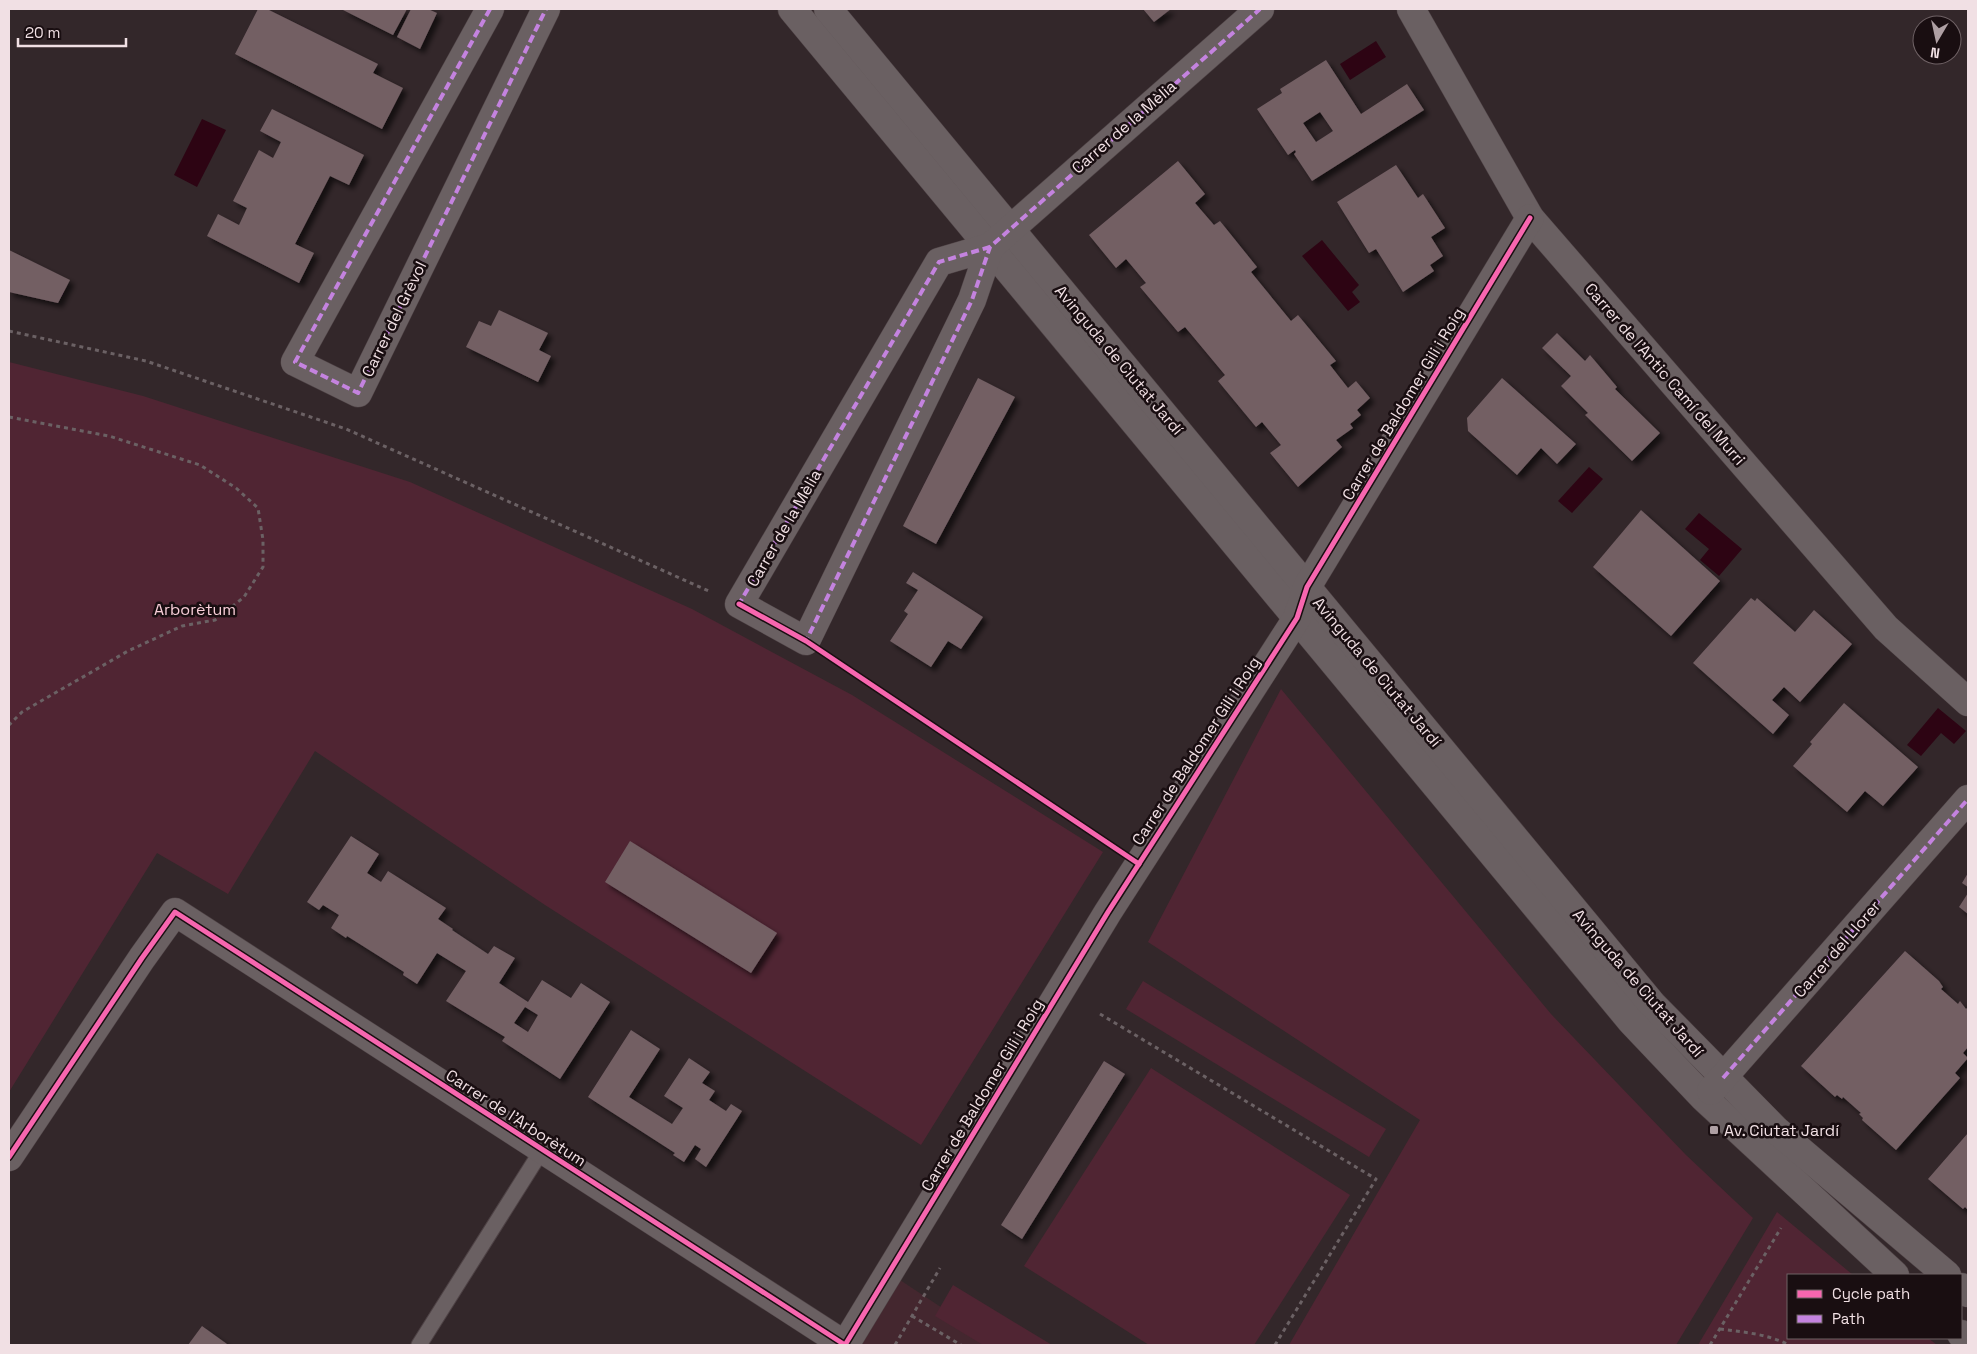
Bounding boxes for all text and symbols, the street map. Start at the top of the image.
scale bar [18,15,125,47]
north arrow [1912,15,1962,65]
text: 20 m [25,23,60,42]
text: N [1929,43,1941,62]
street label: Carrer de la Mèlia [1067,76,1181,178]
street label: Carrer del Grèvol [357,258,431,380]
street label: Carrer de l'Antic Camí del Murri [1580,279,1750,469]
street label: Avinguda de Ciutat Jardí [1050,281,1188,439]
street label: Carrer de Baldomer Gili i Roig [1337,304,1469,504]
street label: Carrer de la Mèlia [742,465,826,591]
street label: Avinguda de Ciutat Jardí [1308,593,1446,751]
park label: Arborètum [154,599,236,620]
street label: Carrer de Baldomer Gili i Roig [1127,653,1265,849]
street label: Carrer del Llorer [1789,896,1885,1002]
street label: Avinguda de Ciutat Jardí [1568,905,1708,1061]
street label: Carrer de Baldomer Gili i Roig [916,995,1048,1195]
street label: Carrer de l'Arborètum [442,1065,590,1171]
place label: Av. Ciutat Jardí [1724,1120,1839,1141]
marker: Av. Ciutat Jardí [1708,1124,1720,1136]
legend [1787,1274,1962,1339]
text: Cycle path [1832,1284,1910,1303]
text: Path [1832,1309,1865,1328]

